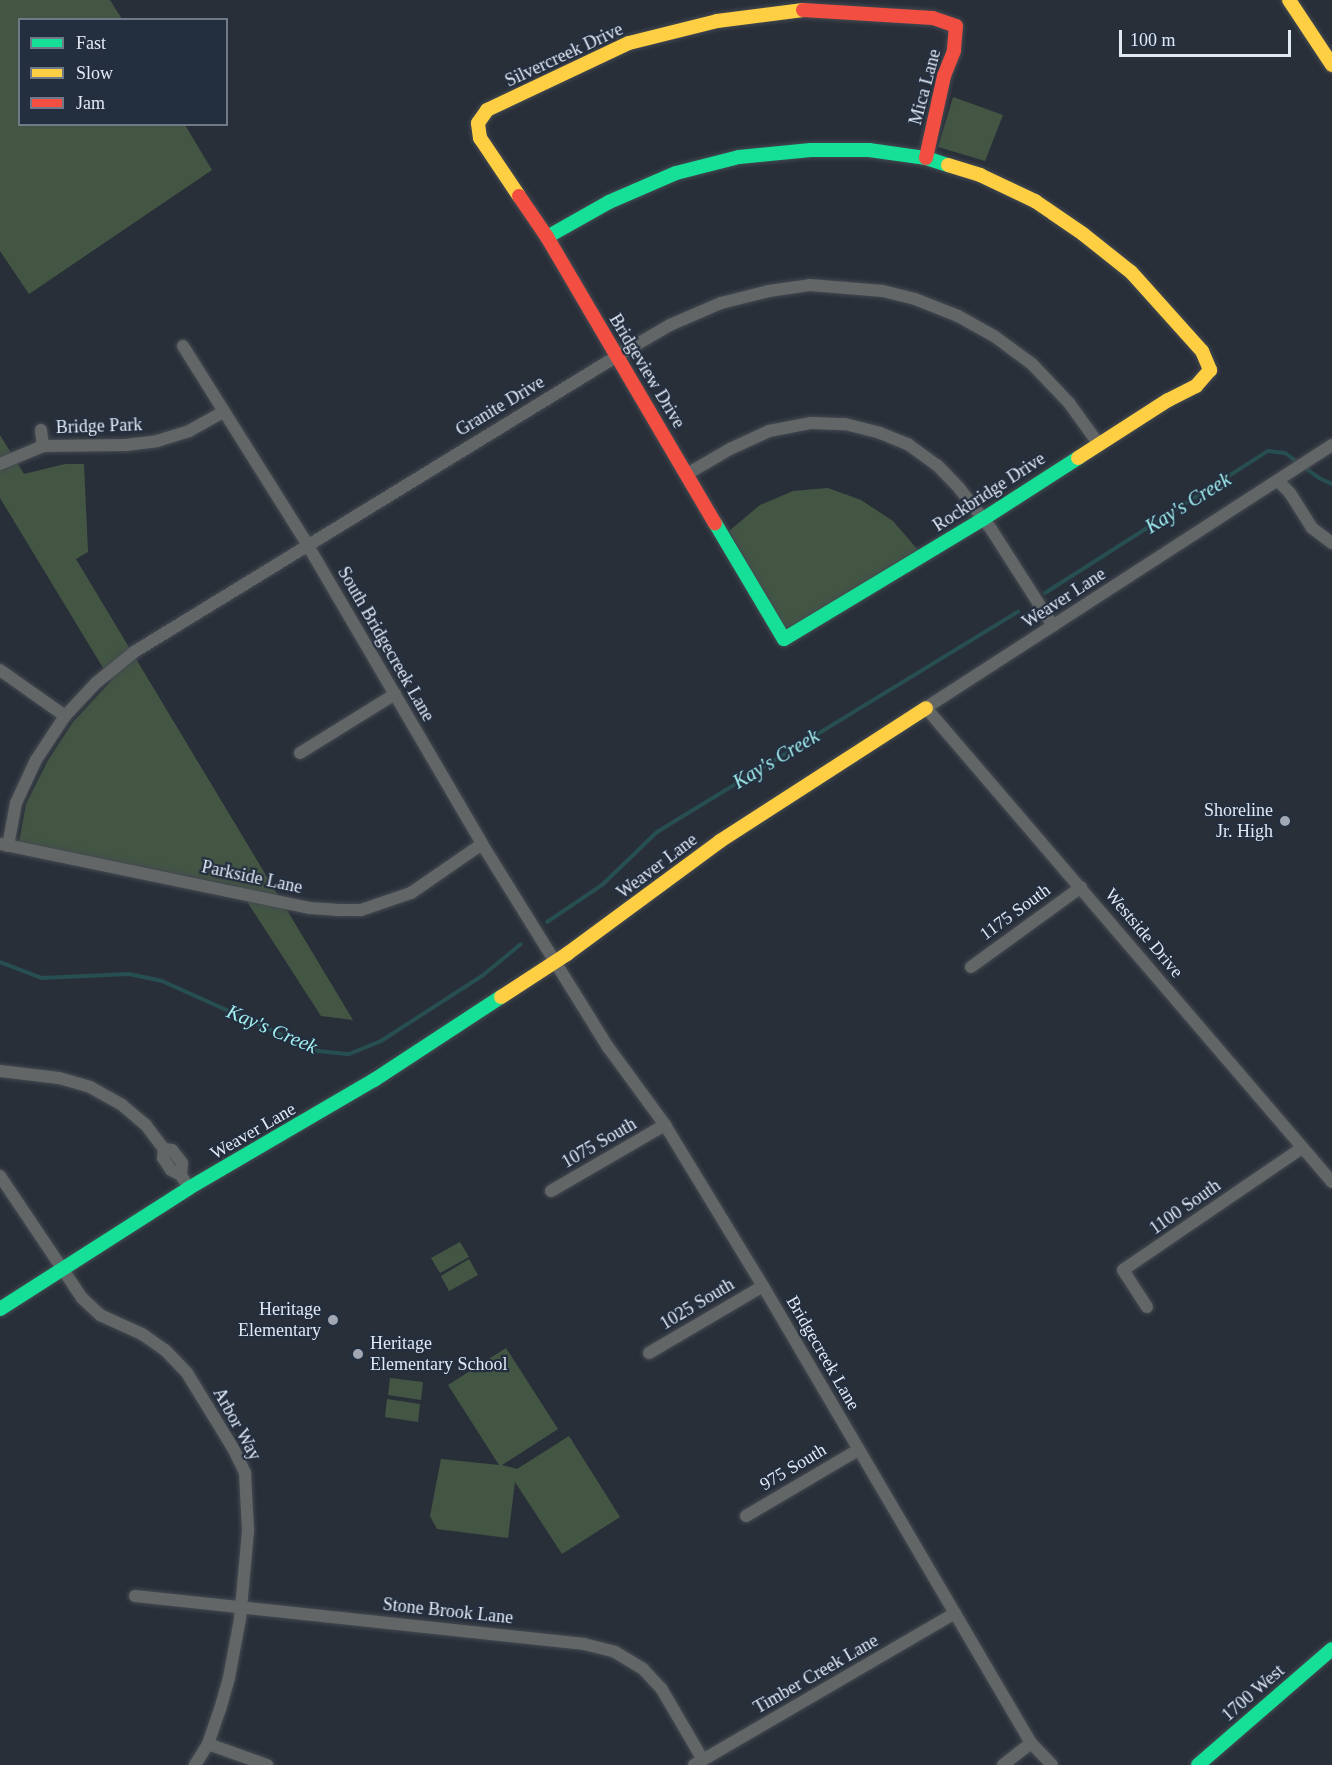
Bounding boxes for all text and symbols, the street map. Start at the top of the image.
legend [18,18,228,126]
street label: Silvercreek Drive [502,18,626,92]
scale bar [1122,18,1294,56]
text: 100 m [1130,30,1176,50]
text: Fast [76,33,106,53]
street label: Mica Lane [905,47,945,127]
text: Slow [76,63,113,83]
text: Jam [76,93,105,113]
street label: Bridgeview Drive [604,310,690,432]
street label: Granite Drive [452,371,548,441]
street label: Bridge Park [55,414,143,438]
street label: Rockbridge Drive [929,448,1049,536]
water label: Kay's Creek [1141,467,1235,539]
street label: South Bridgecreek Lane [333,563,439,725]
street label: Weaver Lane [1018,563,1110,633]
water label: Kay's Creek [729,724,823,794]
place label: Shoreline Jr. High [1204,800,1273,842]
marker: Shoreline Jr. High [1278,814,1292,828]
street label: Weaver Lane [613,829,701,903]
street label: Parkside Lane [200,856,304,898]
street label: 1175 South [976,879,1054,945]
street label: Westside Drive [1100,884,1188,982]
water label: Kay's Creek [223,999,321,1059]
street label: Weaver Lane [206,1098,300,1164]
street label: 1075 South [558,1113,640,1173]
street label: 1100 South [1145,1175,1225,1239]
street label: 1025 South [656,1273,738,1335]
street label: Bridgecreek Lane [782,1292,864,1414]
place label: Heritage Elementary [238,1299,321,1342]
marker: Heritage Elementary [326,1313,340,1327]
place label: Heritage Elementary School [370,1333,507,1376]
marker: Heritage Elementary School [351,1347,365,1361]
street label: Arbor Way [208,1384,266,1464]
street label: 975 South [756,1439,830,1495]
street label: Stone Brook Lane [382,1593,514,1629]
street label: Timber Creek Lane [750,1630,882,1718]
street label: 1700 West [1217,1660,1289,1726]

